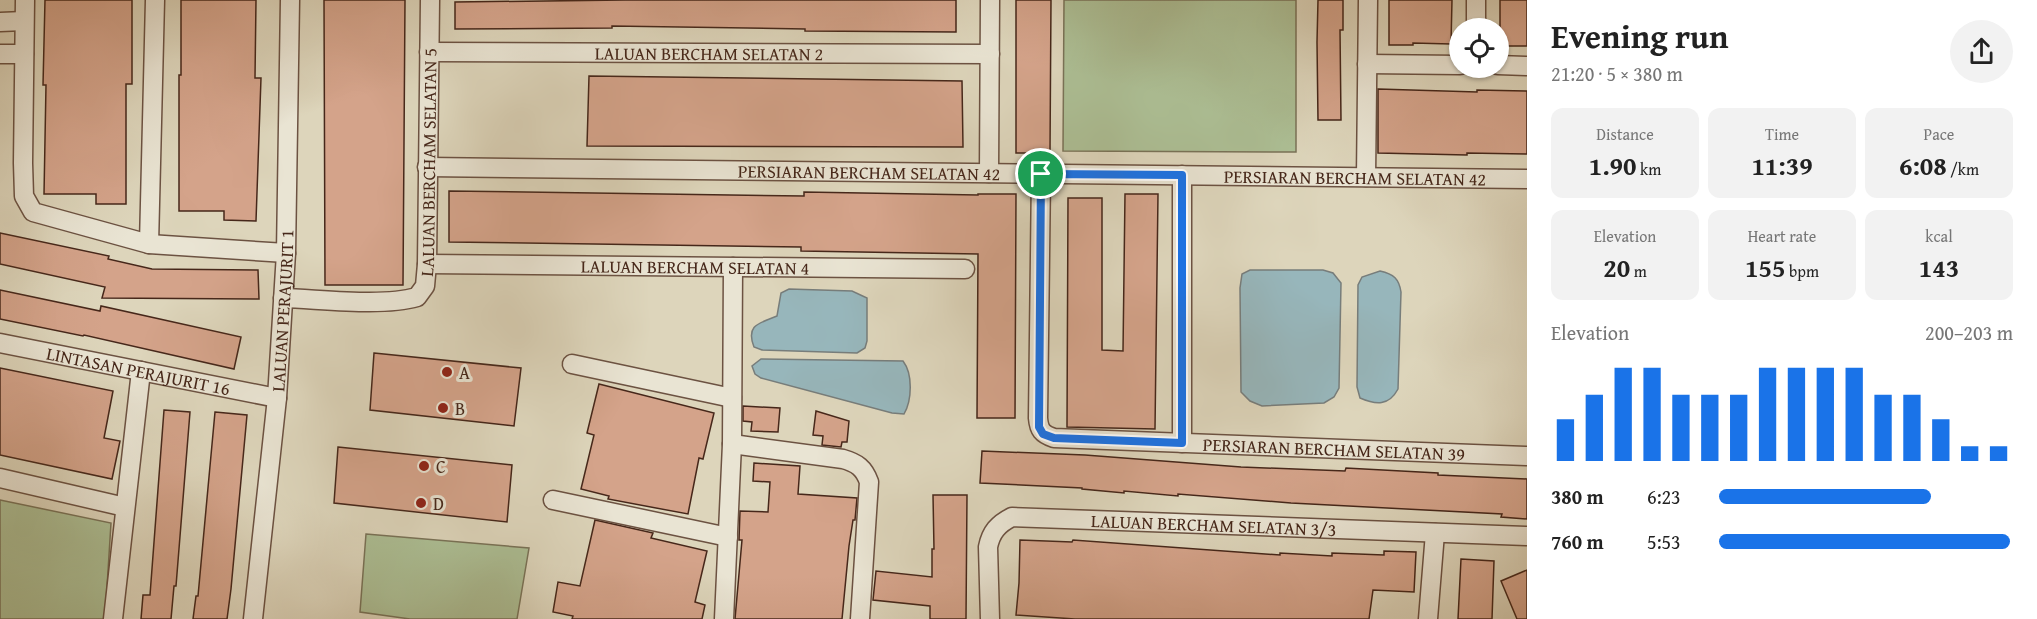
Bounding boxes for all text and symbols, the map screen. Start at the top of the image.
text: Evening run [1551,12,1728,60]
map controls [1449,18,1509,78]
button: locate [1449,18,1509,78]
button: share [1950,20,2013,83]
street label: LALUAN BERCHAM SELATAN 2 [595,39,823,67]
street label: LALUAN BERCHAM SELATAN 5 [412,48,443,278]
text: 21:20 · 5 × 380 m [1551,59,1683,88]
text: Distance [1596,122,1654,146]
text: Time [1765,122,1799,146]
text: Pace [1924,122,1954,146]
text: 1.90 [1589,146,1637,185]
text: 11:39 [1751,146,1813,185]
text: 6:08 [1899,146,1947,185]
pin [1015,148,1066,199]
street label: PERSIARAN BERCHAM SELATAN 42 [738,157,1000,187]
icon: arrive [1024,157,1057,190]
text: km [1637,157,1661,181]
text: /km [1947,157,1979,181]
street label: PERSIARAN BERCHAM SELATAN 42 [1224,162,1486,192]
text: Elevation [1594,224,1656,248]
text: Heart rate [1748,224,1816,248]
text: kcal [1925,224,1953,248]
street label: LALUAN PERAJURIT 1 [264,229,300,392]
text: 20 [1603,248,1630,287]
text: 155 [1745,248,1785,287]
text: 143 [1919,248,1959,287]
street label: LALUAN BERCHAM SELATAN 4 [581,252,809,281]
text: m [1630,259,1647,283]
text: bpm [1785,259,1819,283]
text: Elevation [1551,318,1629,347]
text: 200–203 m [1925,318,2013,347]
street label: LINTASAN PERAJURIT 16 [44,339,232,402]
place label: A [459,359,470,386]
marker: A [440,365,454,379]
place label: B [455,395,465,422]
marker: B [436,401,450,415]
street label: PERSIARAN BERCHAM SELATAN 39 [1202,430,1466,467]
place label: C [436,453,446,480]
marker: C [417,459,431,473]
text: 380 m [1551,482,1604,511]
text: 6:23 [1647,482,1681,511]
place label: D [433,490,444,517]
marker: D [414,496,428,510]
street label: LALUAN BERCHAM SELATAN 3/3 [1091,506,1337,542]
text: 760 m [1551,527,1604,556]
text: 5:53 [1647,527,1681,556]

